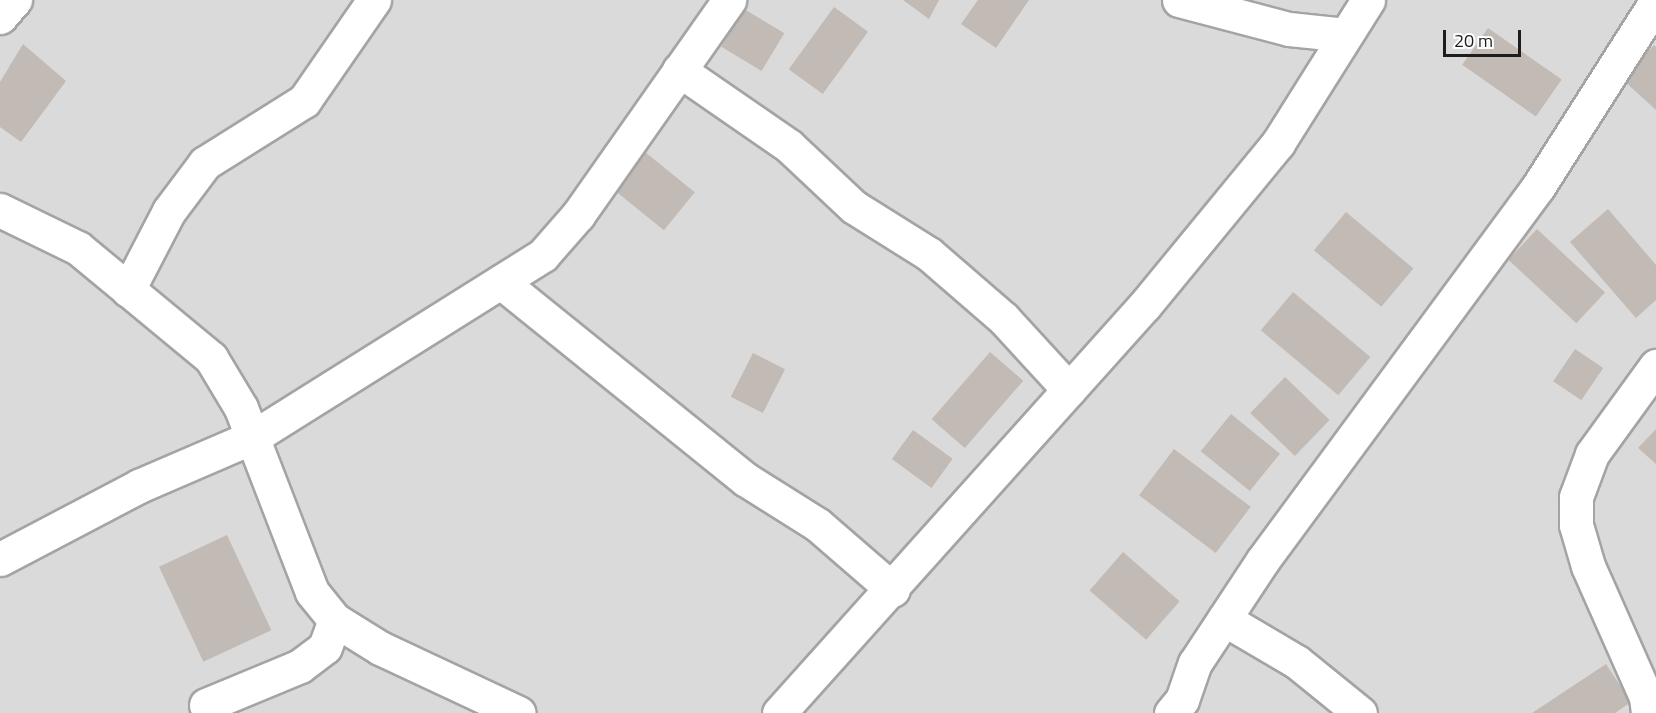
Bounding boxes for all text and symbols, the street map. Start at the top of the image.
scale bar [1446,18,1524,56]
text: 20 m [1454,27,1493,54]

